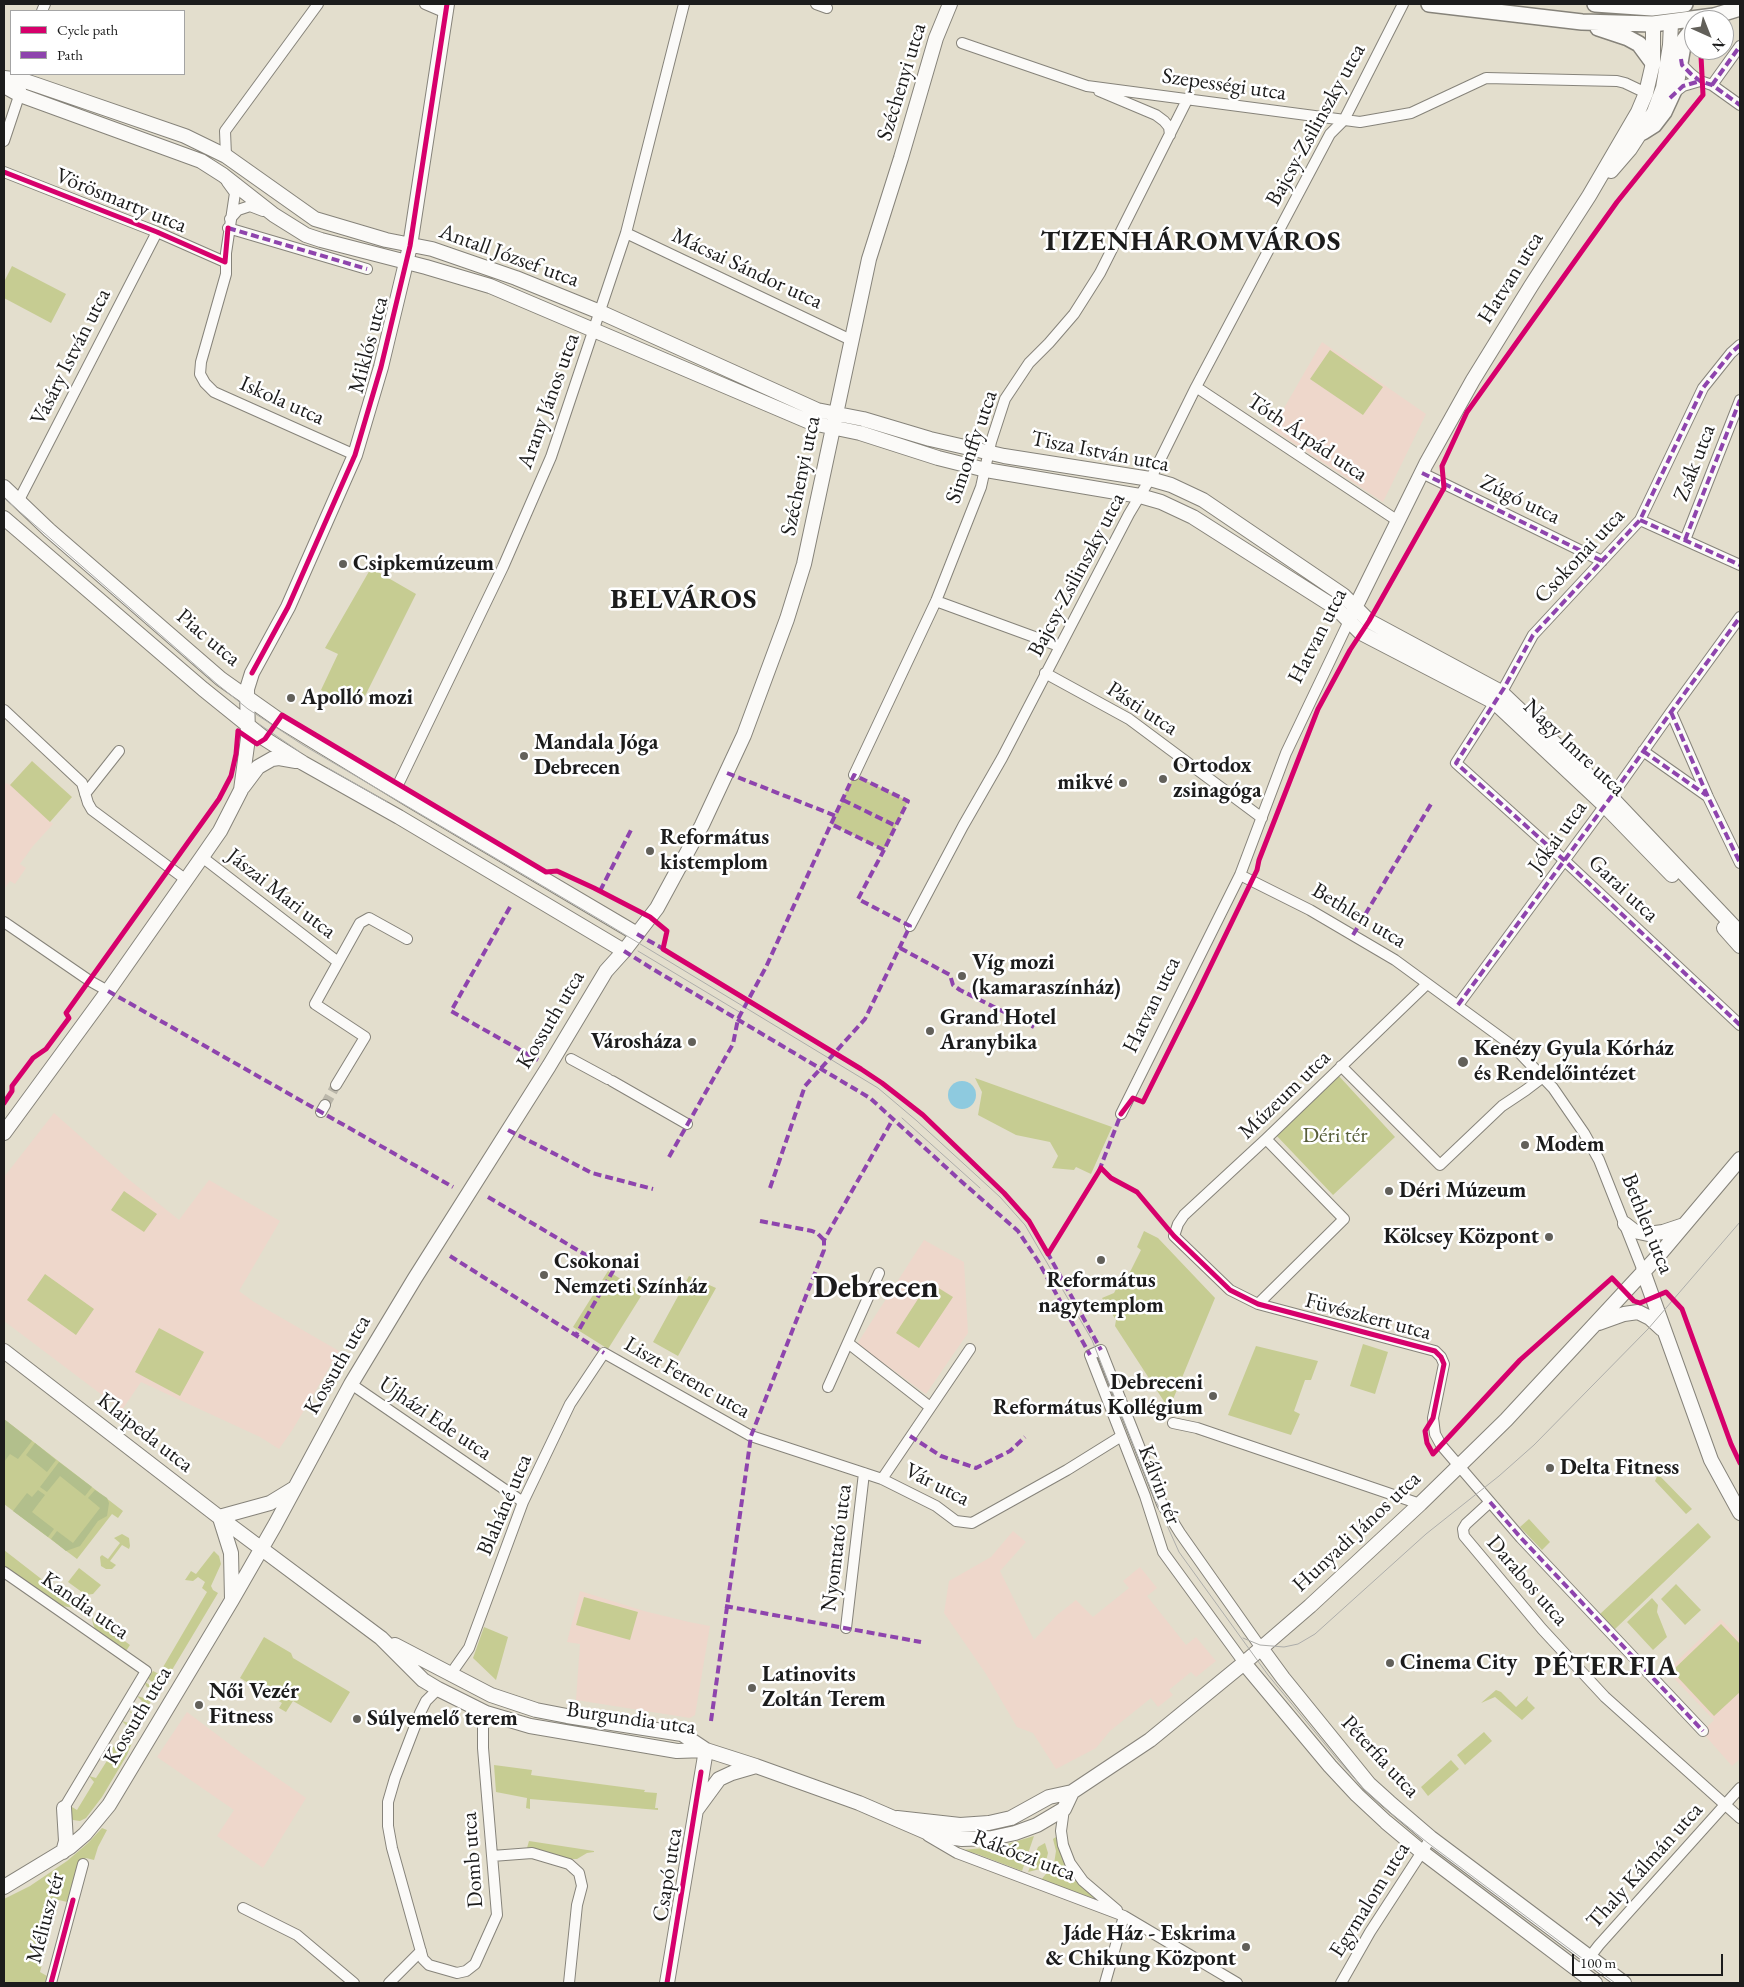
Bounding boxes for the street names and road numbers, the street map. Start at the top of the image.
street label: Széchenyi utca [872,20,932,144]
street label: Bajcsy-Zsilinszky utca [1260,39,1372,211]
street label: Szepességi utca [1160,63,1288,107]
street label: Vörösmarty utca [52,163,190,239]
street label: Antall József utca [436,218,582,294]
street label: Mácsai Sándor utca [668,223,826,315]
street label: Hatvan utca [1472,227,1550,329]
street label: Vásáry István utca [25,284,117,430]
street label: Miklós utca [343,294,395,396]
street label: Arany János utca [512,330,586,472]
street label: Iskola utca [236,371,328,431]
street label: Simonffy utca [940,387,1004,507]
street label: Tóth Árpád utca [1242,388,1372,488]
street label: Széchenyi utca [775,414,827,538]
street label: Zsák utca [1668,421,1722,505]
street label: Tisza István utca [1029,426,1171,478]
street label: Zúgó utca [1476,469,1564,531]
street label: Bajcsy-Zsilinszky utca [1023,489,1131,661]
street label: Csokonai utca [1529,503,1631,609]
street label: Hatvan utca [1283,584,1353,688]
street label: Piac utca [171,604,245,672]
street label: Pásti utca [1101,676,1183,742]
street label: Nagy Imre utca [1517,694,1631,802]
street label: Jókai utca [1523,796,1593,878]
street label: Jászai Mari utca [221,843,341,945]
street label: Garai utca [1582,850,1664,928]
street label: Bethlen utca [1307,878,1411,954]
street label: Hatvan utca [1117,953,1187,1057]
street label: Kossuth utca [511,966,591,1074]
street label: Múzeum utca [1234,1045,1336,1145]
street label: Bethlen utca [1615,1170,1679,1278]
street label: Füvészkert utca [1302,1288,1434,1346]
street label: Kossuth utca [299,1311,377,1419]
street label: Liszt Ferenc utca [619,1331,755,1425]
street label: Újházi Ede utca [373,1371,497,1467]
street label: Klaipeda utca [92,1387,198,1479]
street label: Kálvin tér [1132,1442,1186,1528]
street label: Blaháné utca [472,1450,538,1560]
street label: Vár utca [900,1458,974,1512]
street label: Hunyadi János utca [1288,1466,1426,1598]
street label: Nyomtató utca [816,1483,858,1613]
street label: Darabos utca [1481,1530,1573,1632]
street label: Kandia utca [36,1566,134,1646]
street label: Kossuth utca [98,1662,178,1770]
street label: Burgundia utca [565,1697,697,1741]
street label: Péterfia utca [1335,1710,1425,1804]
street label: Thaly Kálmán utca [1581,1797,1709,1935]
street label: Domb utca [456,1811,490,1909]
street label: Rákóczi utca [969,1824,1079,1888]
street label: Csapó utca [648,1826,688,1924]
street label: Egymalom utca [1324,1837,1416,1963]
street label: Méliusz tér [21,1870,71,1966]

